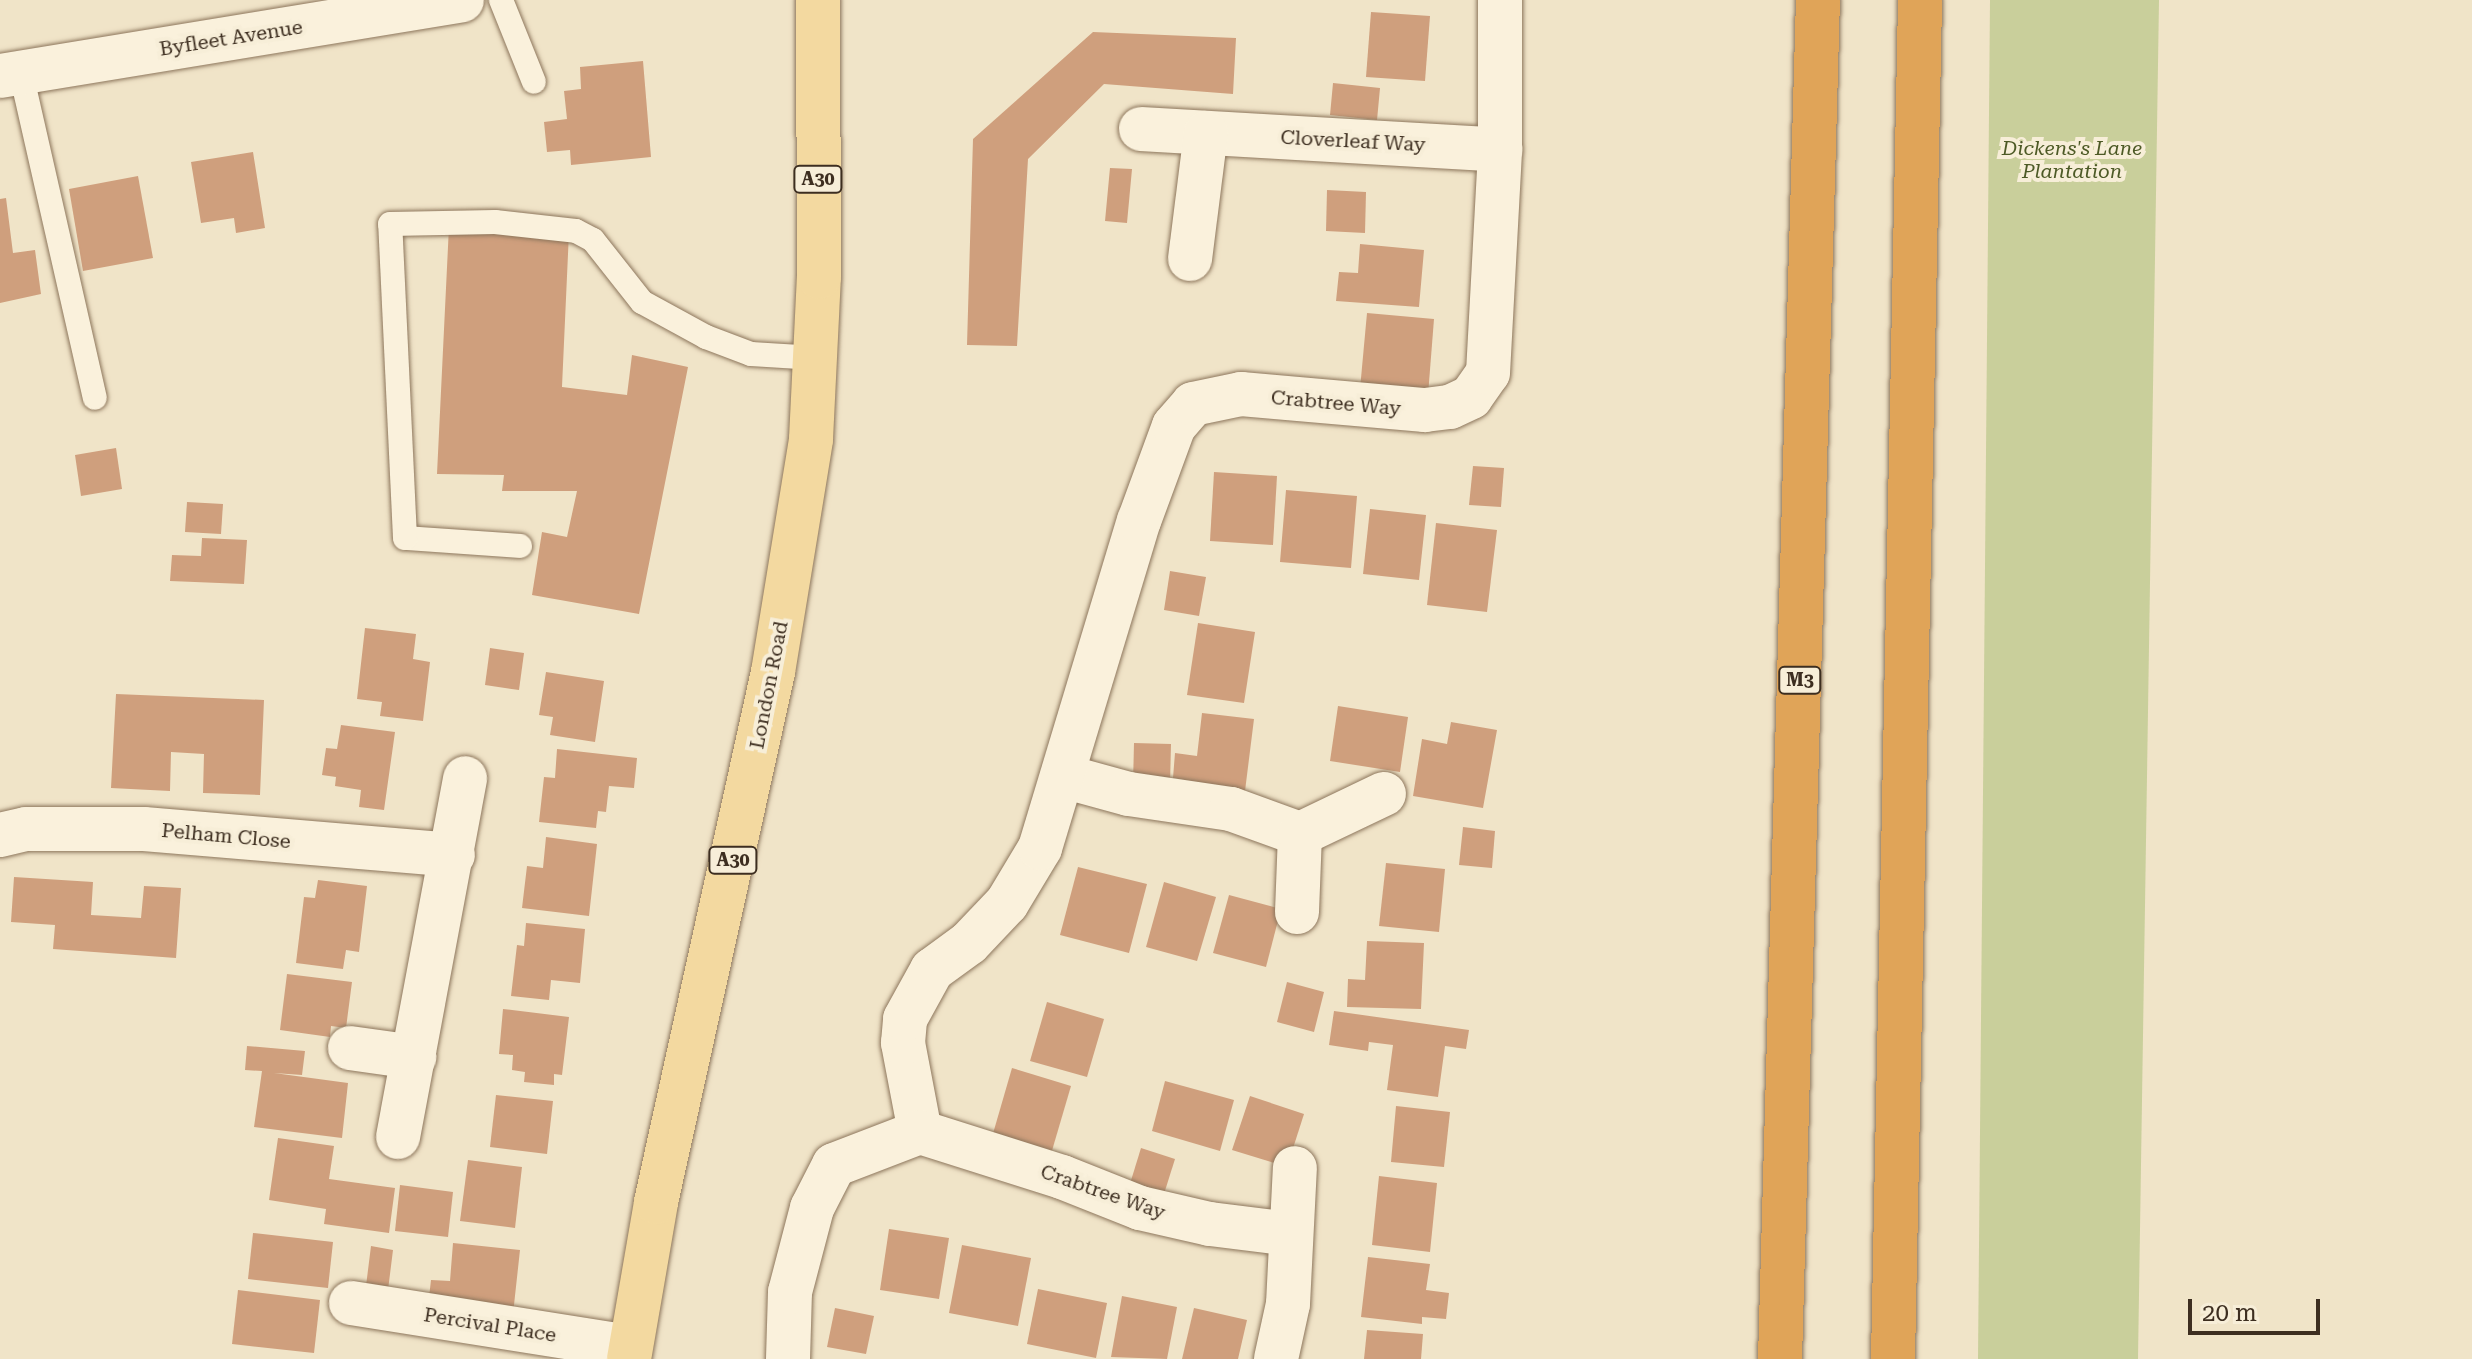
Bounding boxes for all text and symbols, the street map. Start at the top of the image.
street label: Byfleet Avenue [158,15,304,61]
street label: Cloverleaf Way [1280,125,1426,157]
park label: Dickens's Lane Plantation [2002,137,2142,184]
road number: A30 [792,165,844,193]
street label: Crabtree Way [1270,385,1402,421]
street label: London Road [745,619,793,751]
road number: M3 [1778,666,1822,694]
street label: Pelham Close [160,818,292,854]
road number: A30 [707,846,759,874]
street label: Crabtree Way [1037,1159,1169,1225]
scale bar [2192,1283,2324,1333]
text: 20 m [2202,1299,2257,1327]
street label: Percival Place [422,1303,558,1347]

